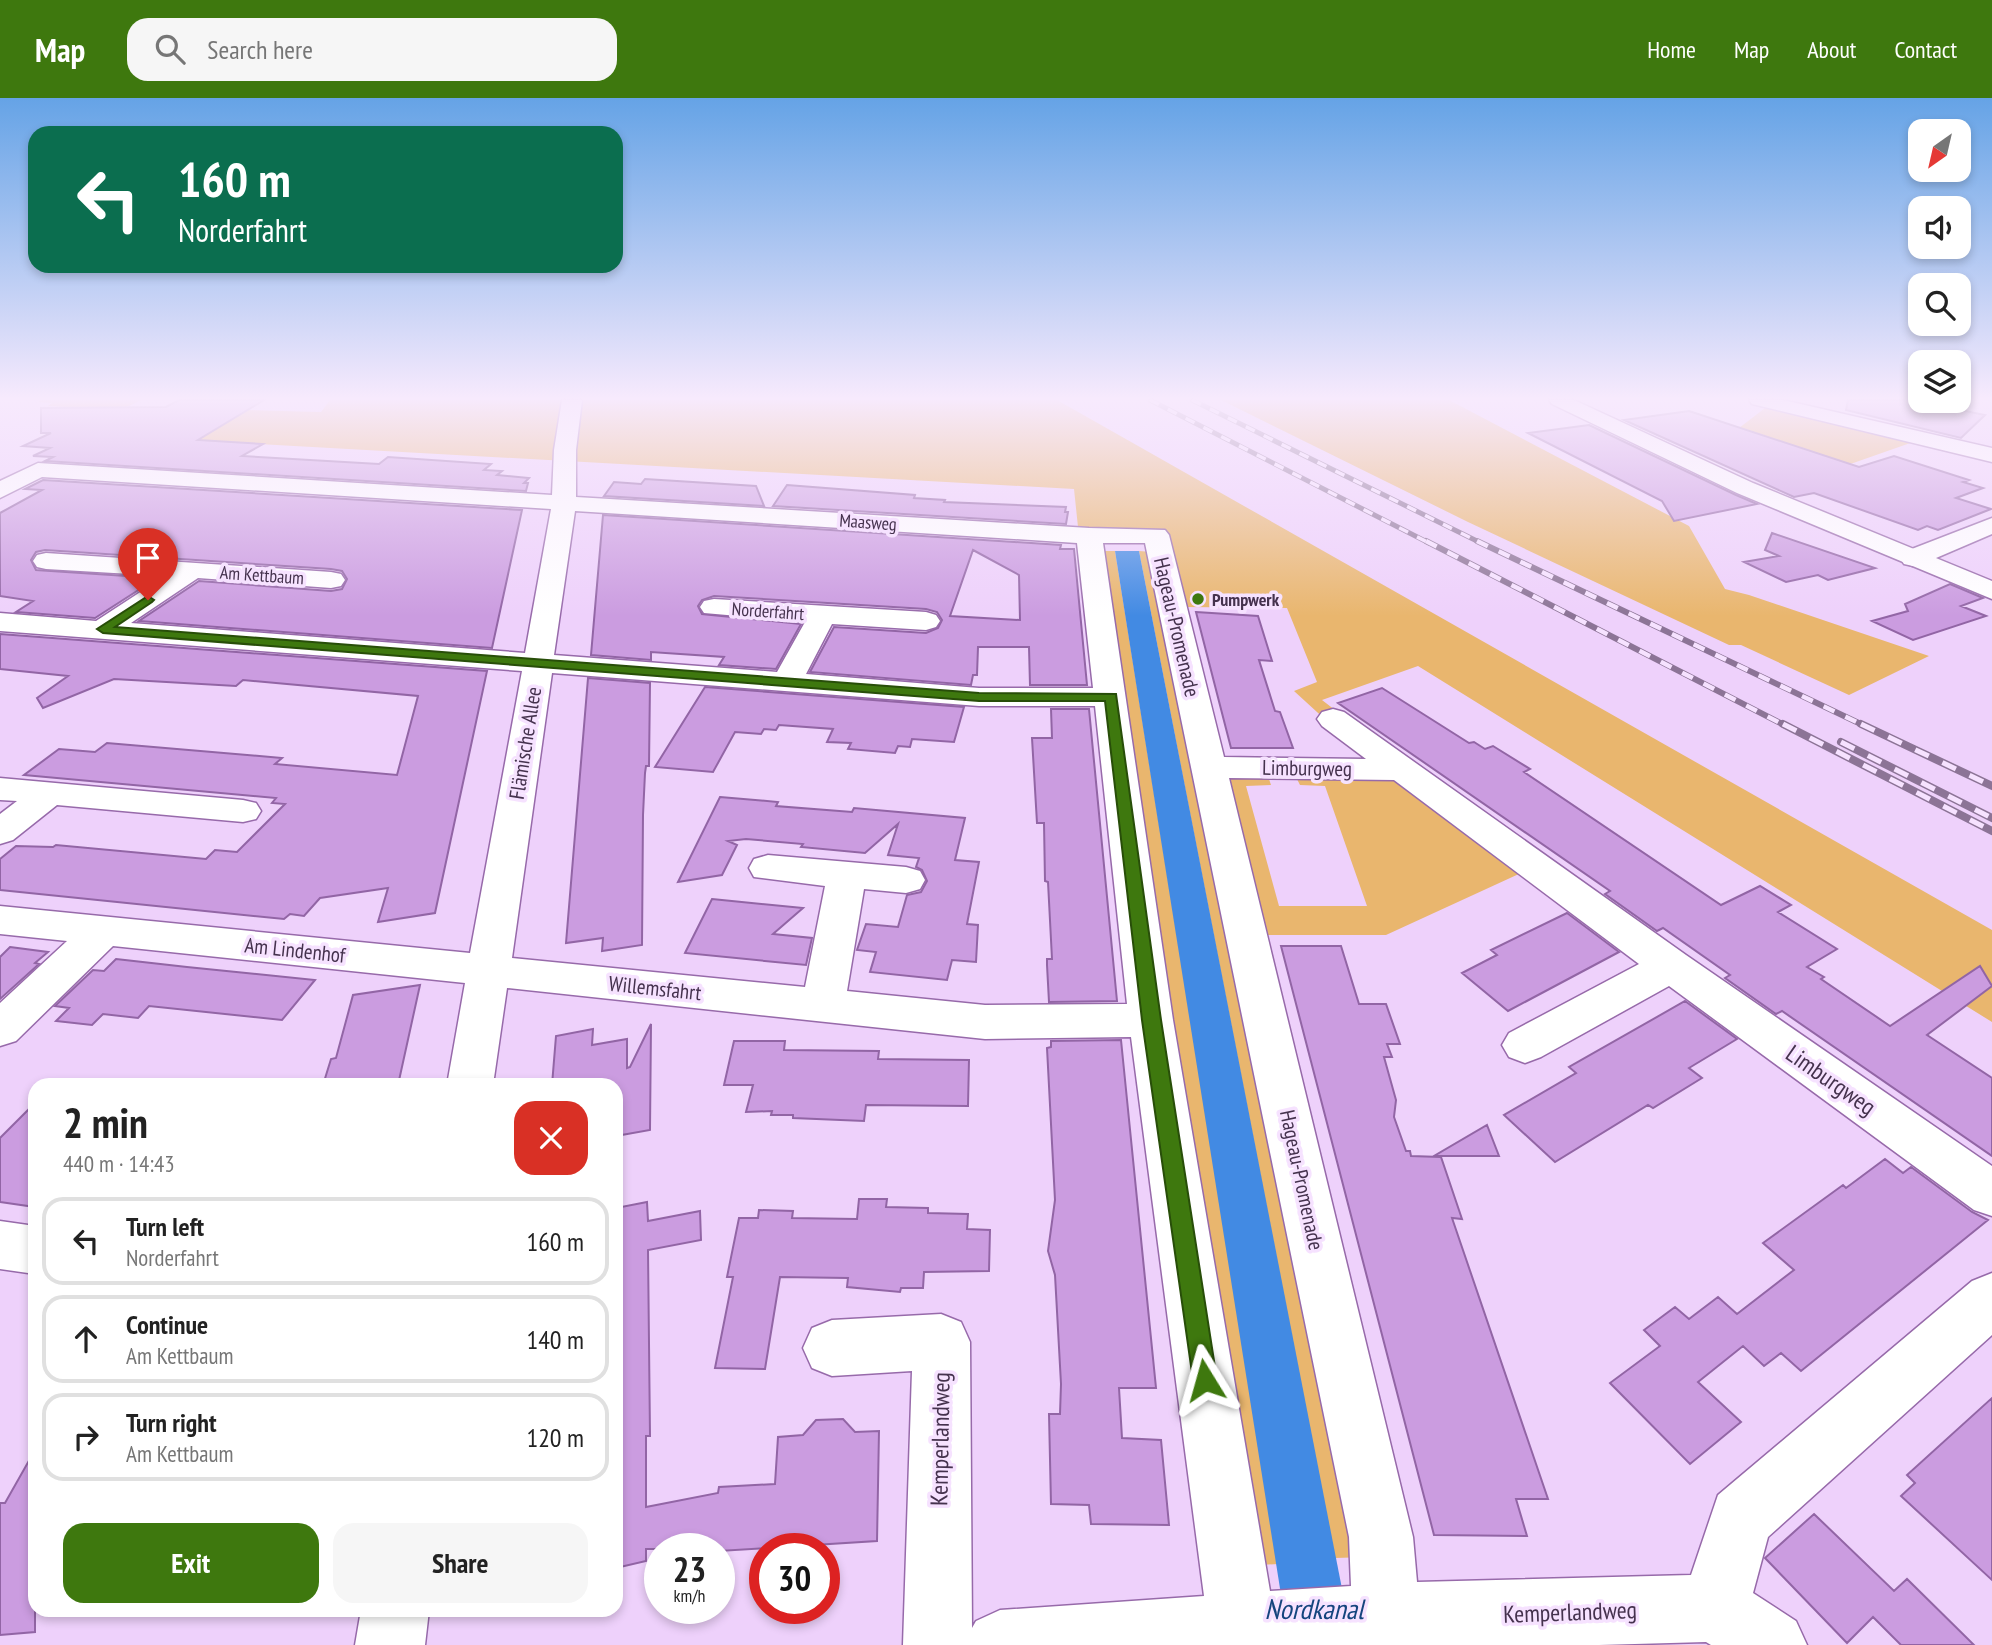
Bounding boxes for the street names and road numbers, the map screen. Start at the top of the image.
street label: Maasweg [839,509,897,535]
street label: Hageau-Promenade [1148,555,1206,699]
street label: Am Kettbaum [219,561,305,589]
street label: Norderfahrt [731,597,805,625]
street label: Flämische Allee [503,685,547,801]
street label: Limburgweg [1262,754,1352,782]
street label: Am Lindenhof [243,931,347,969]
street label: Willemsfahrt [607,970,703,1006]
street label: Limburgweg [1780,1038,1882,1122]
street label: Hageau-Promenade [1274,1108,1330,1252]
street label: Kemperlandweg [923,1372,957,1506]
street label: Kemperlandweg [1503,1594,1637,1630]

